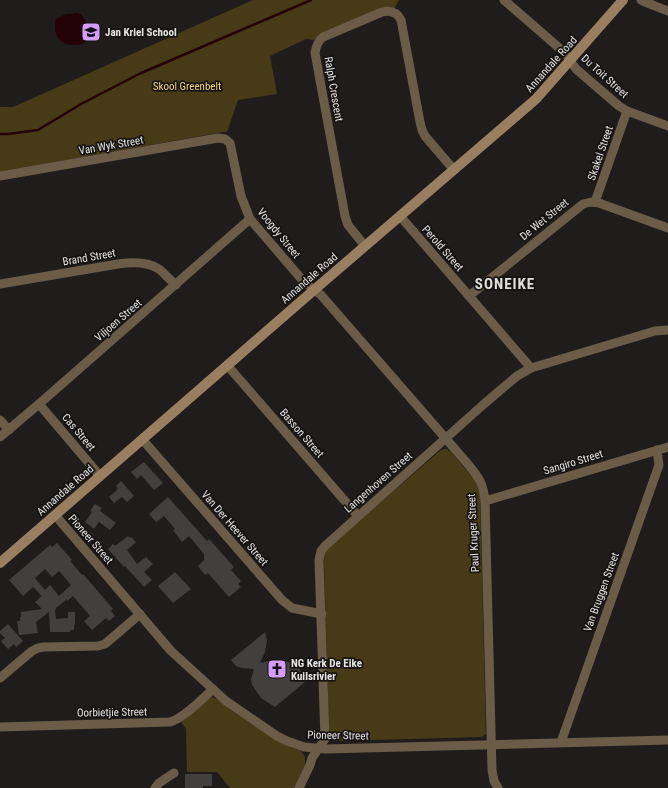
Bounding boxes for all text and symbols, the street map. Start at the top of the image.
school or university icon: Jan Kriel School [80,21,102,43]
place label: Jan Kriel School [105,26,177,39]
street label: Annandale Road [523,34,580,95]
street label: Du Toit Street [579,52,631,101]
street label: Ralph Crescent [321,56,346,122]
park label: Skool Greenbelt [153,80,221,93]
street label: Skakel Street [585,124,616,182]
street label: Van Wyk Street [78,133,144,158]
street label: De Wet Street [517,196,571,243]
street label: Voogdy Street [254,206,303,261]
street label: Perold Street [419,223,466,274]
street label: Brand Street [62,246,117,269]
street label: Annandale Road [278,250,340,306]
district label: SONEIKE [475,275,535,293]
street label: Viljoen Street [92,296,144,344]
street label: Basson Street [277,406,326,460]
street label: Cas Street [59,411,98,454]
street label: Sangiro Street [542,447,604,478]
street label: Langenhoven Street [342,449,415,515]
street label: Annandale Road [34,462,96,518]
street label: Van Der Heever Street [199,488,271,568]
street label: Paul Kruger Street [465,493,482,573]
street label: Pioneer Street [66,512,116,567]
street label: Van Bruggen Street [581,551,622,634]
place label: NG Kerk De Eike Kuilsrivier [291,657,362,683]
church icon: NG Kerk De Eike Kuilsrivier [266,658,288,680]
street label: Oorbietjie Street [77,705,147,720]
street label: Pioneer Street [307,728,369,743]

